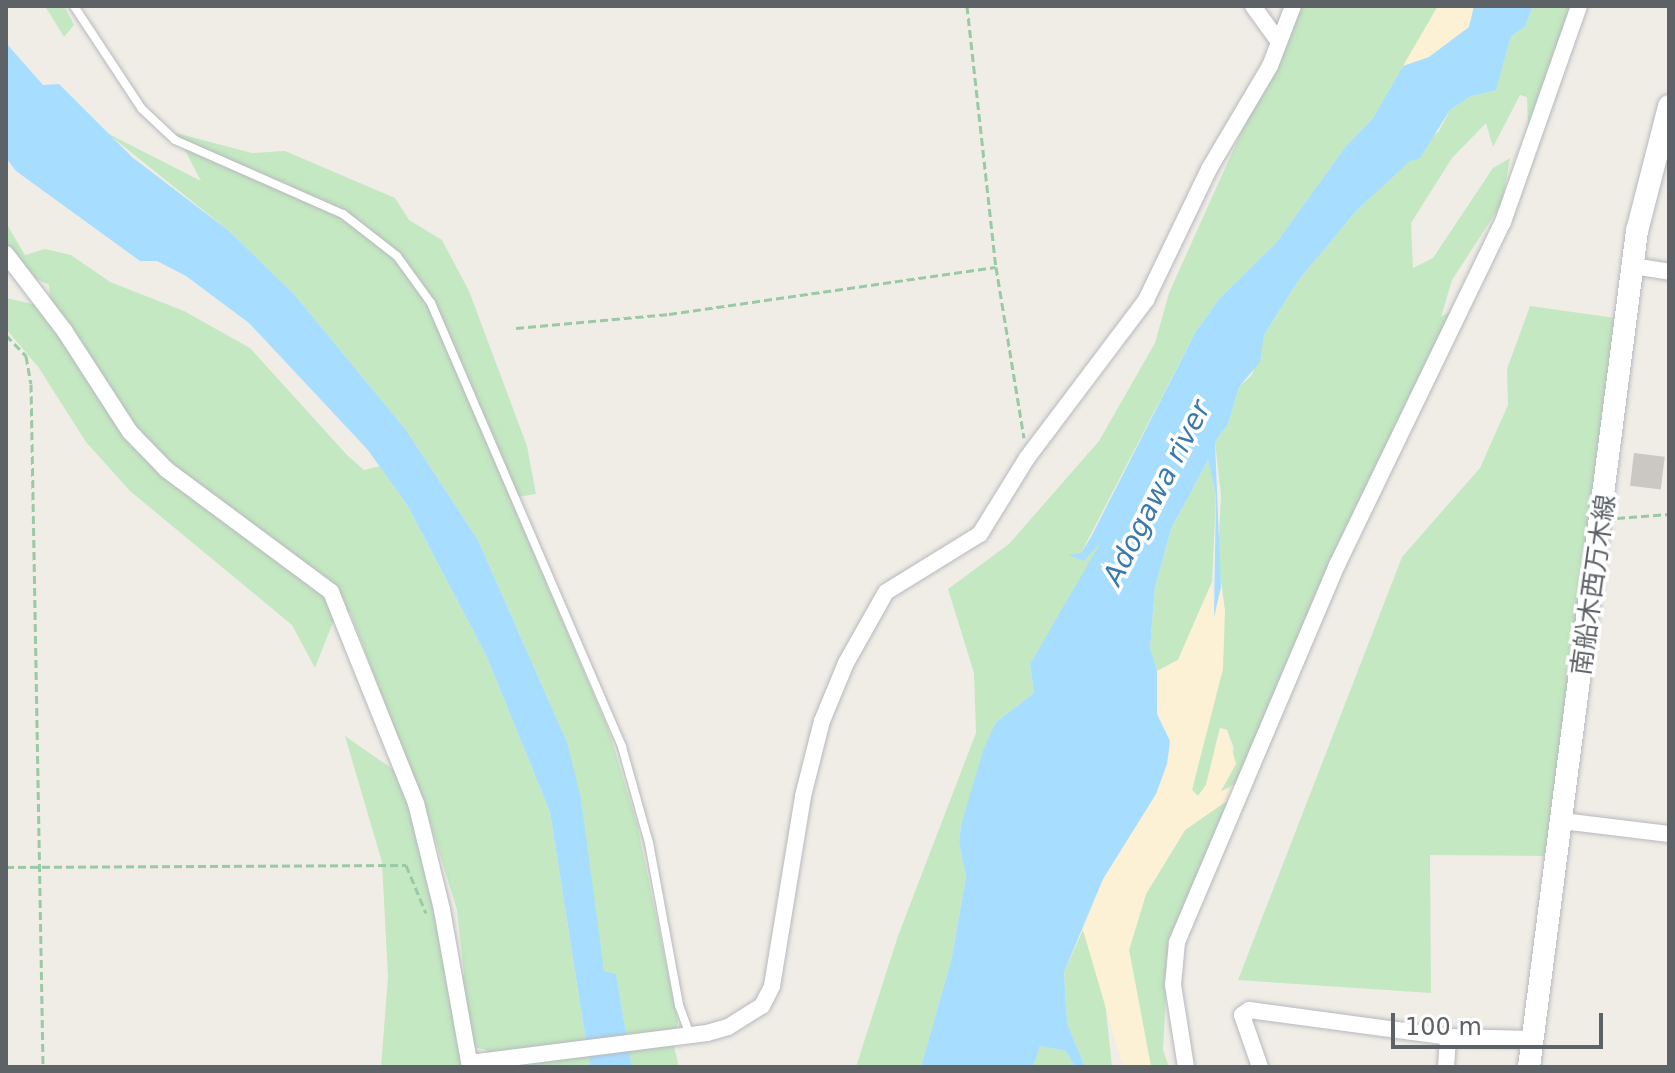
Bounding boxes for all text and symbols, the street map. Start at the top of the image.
water label: Adogawa river [1096,395,1218,591]
street label: 南船木西万木線 [1566,493,1622,677]
scale bar [1395,997,1607,1047]
text: 100 m [1405,1013,1482,1041]

